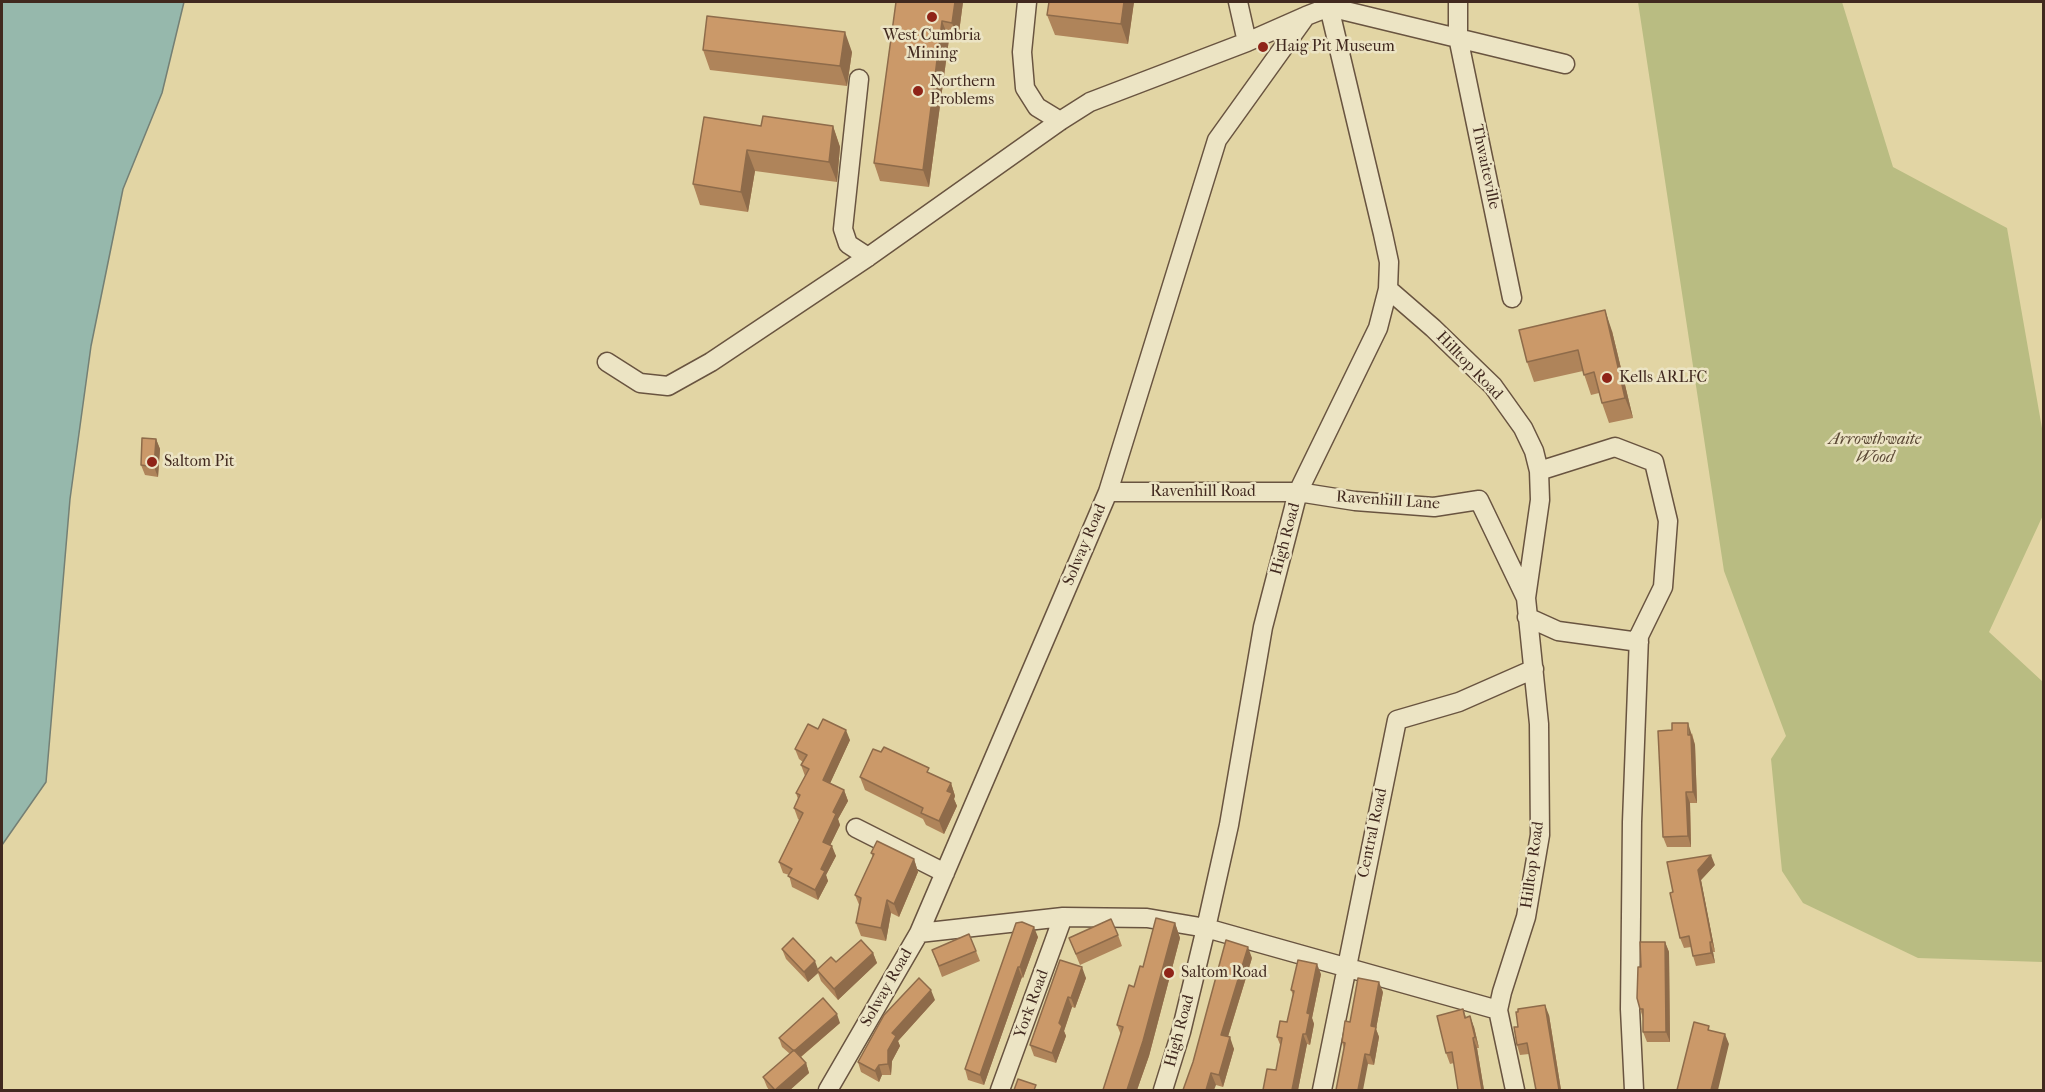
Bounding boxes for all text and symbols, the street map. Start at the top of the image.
marker: West Cumbria Mining [925,10,939,24]
place label: West Cumbria Mining [883,26,981,64]
place label: Haig Pit Museum [1275,37,1395,57]
marker: Haig Pit Museum [1256,40,1270,54]
place label: Northern Problems [930,72,995,110]
marker: Northern Problems [911,84,925,98]
street label: Thwaiteville [1467,123,1503,211]
street label: Hilltop Road [1432,328,1506,404]
place label: Kells ARLFC [1619,368,1707,388]
marker: Kells ARLFC [1600,371,1614,385]
park label: Arrowthwaite Wood [1829,430,1921,468]
place label: Saltom Pit [164,452,234,472]
marker: Saltom Pit [145,455,159,469]
street label: Ravenhill Road [1150,482,1256,502]
street label: Ravenhill Lane [1335,488,1441,514]
street label: Solway Road [1059,501,1111,589]
street label: High Road [1267,501,1305,577]
street label: Central Road [1354,786,1392,880]
street label: Hilltop Road [1517,820,1549,910]
street label: Solway Road [857,946,917,1030]
place label: Saltom Road [1181,963,1267,983]
marker: Saltom Road [1162,966,1176,980]
street label: York Road [1011,967,1053,1041]
street label: High Road [1161,993,1199,1069]

